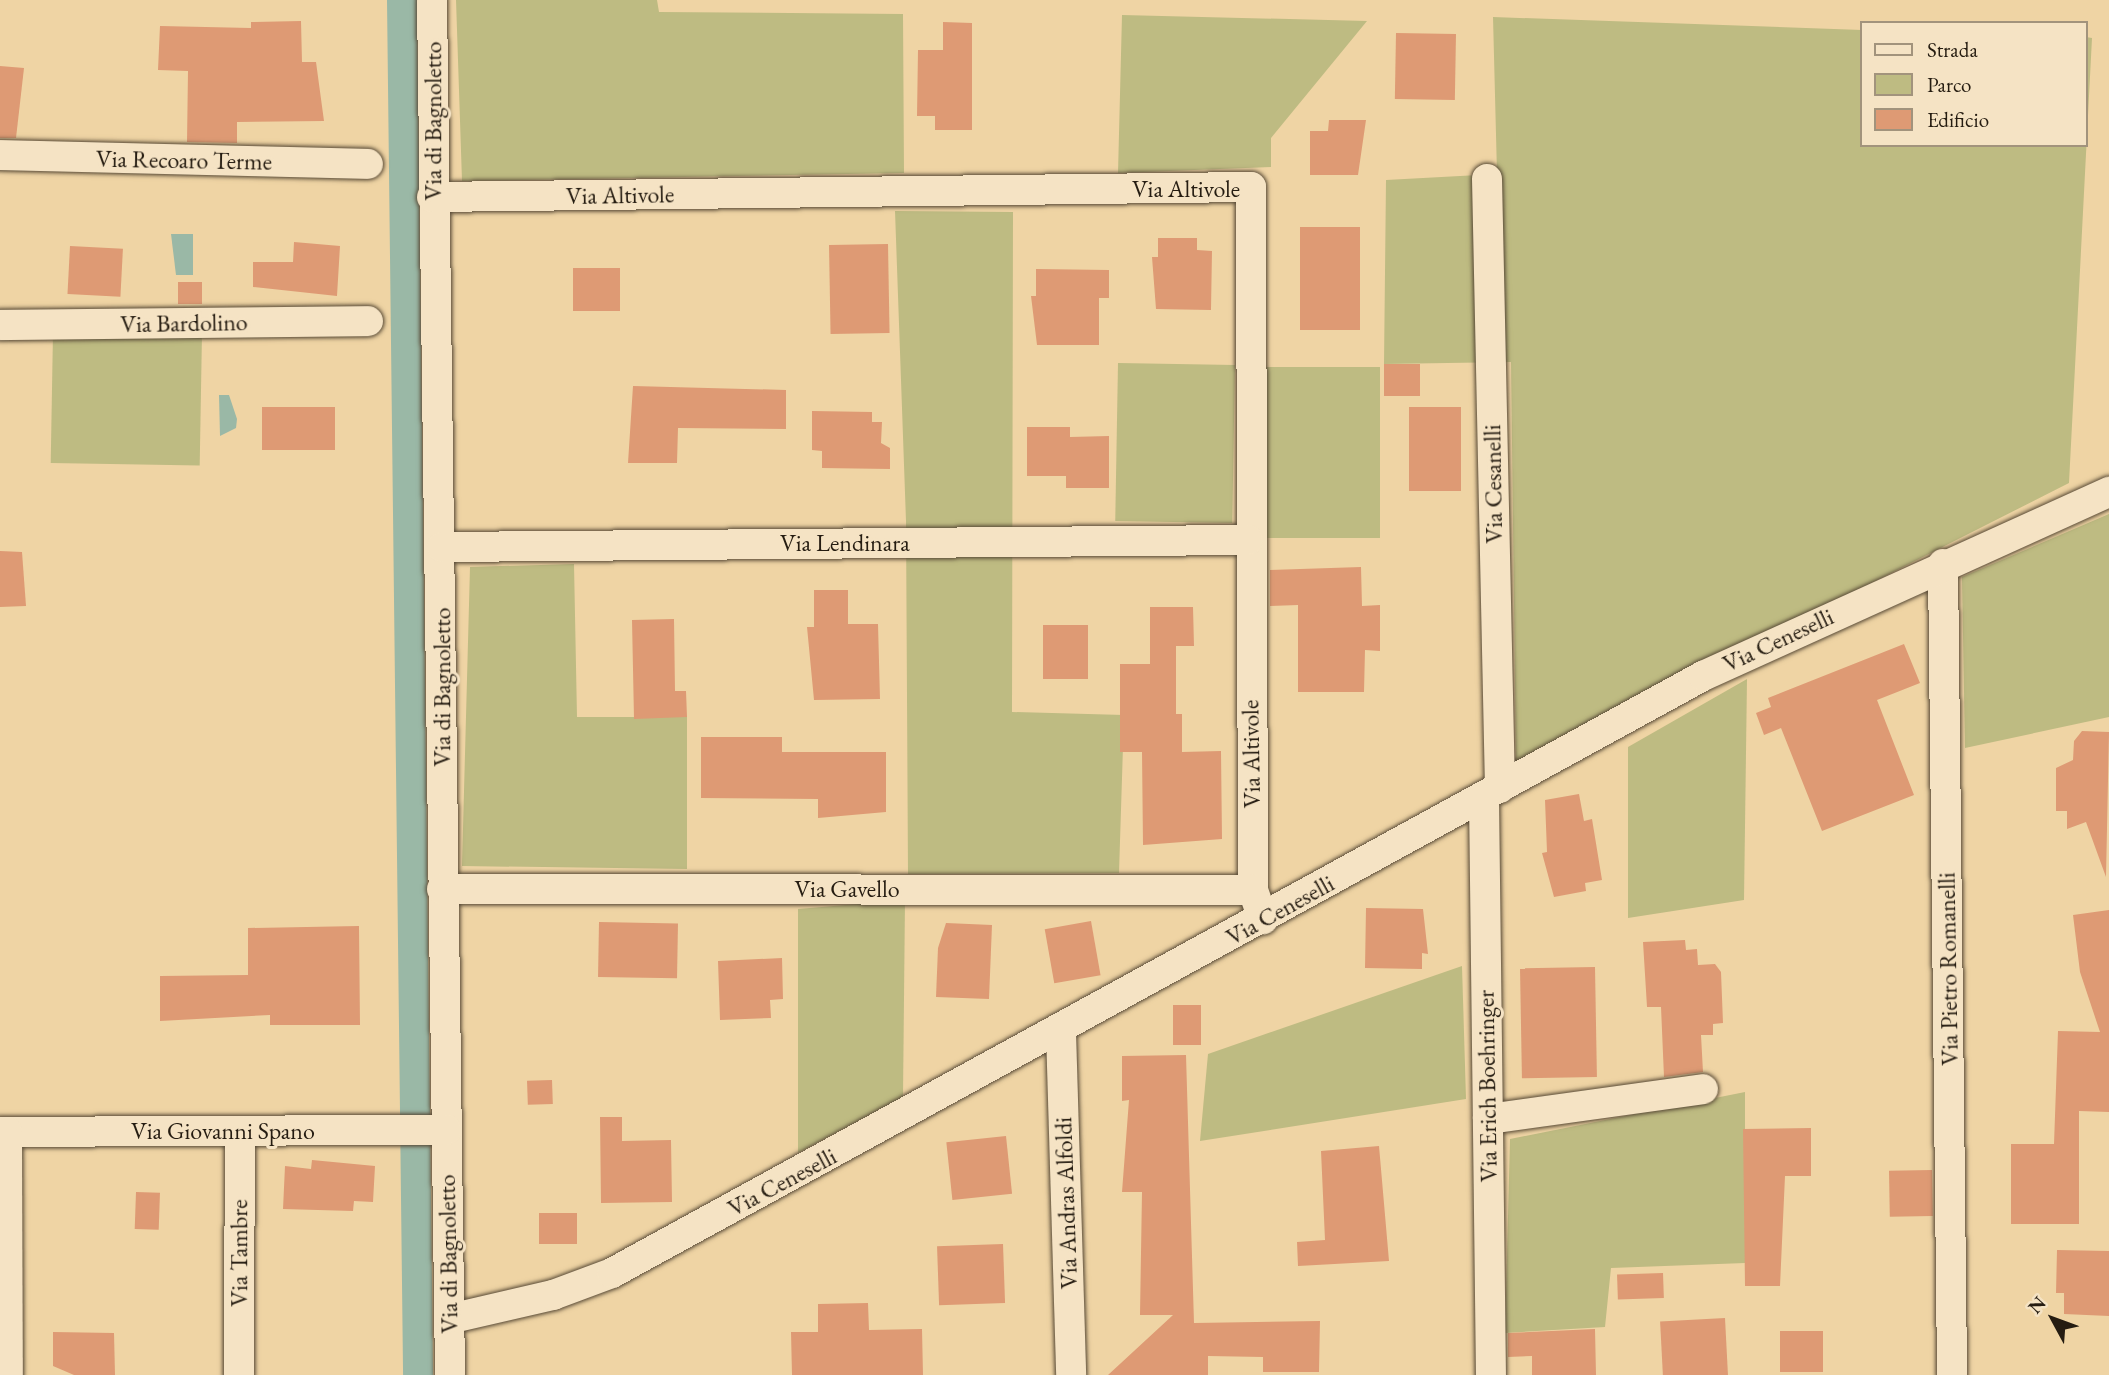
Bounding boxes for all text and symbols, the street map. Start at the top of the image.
legend [1860,21,2088,147]
text: Strada [1927,36,1978,63]
street label: Via di Bagnoletto [419,41,447,201]
text: Parco [1927,71,1971,98]
text: Edificio [1927,106,1989,133]
street label: Via Recoaro Terme [96,144,272,176]
street label: Via Altivole [1132,175,1240,203]
street label: Via Altivole [566,180,674,210]
street label: Via Bardolino [120,307,248,339]
street label: Via Cesanelli [1478,424,1508,544]
street label: Via Lendinara [780,529,910,557]
street label: Via Ceneselli [1718,602,1838,678]
street label: Via di Bagnoletto [428,607,456,767]
street label: Via Altivole [1236,700,1266,808]
street label: Via Ceneselli [1221,869,1339,951]
street label: Via Pietro Romanelli [1932,872,1964,1066]
street label: Via Gavello [794,875,900,903]
street label: Via Erich Boehringer [1471,990,1503,1182]
street label: Via Andras Alfoldi [1049,1116,1083,1290]
street label: Via Giovanni Spano [131,1117,315,1145]
street label: Via Ceneselli [723,1141,841,1223]
street label: Via di Bagnoletto [432,1174,464,1334]
street label: Via Tambre [225,1199,253,1307]
north arrow [2018,1284,2088,1354]
text: N [2022,1291,2051,1319]

